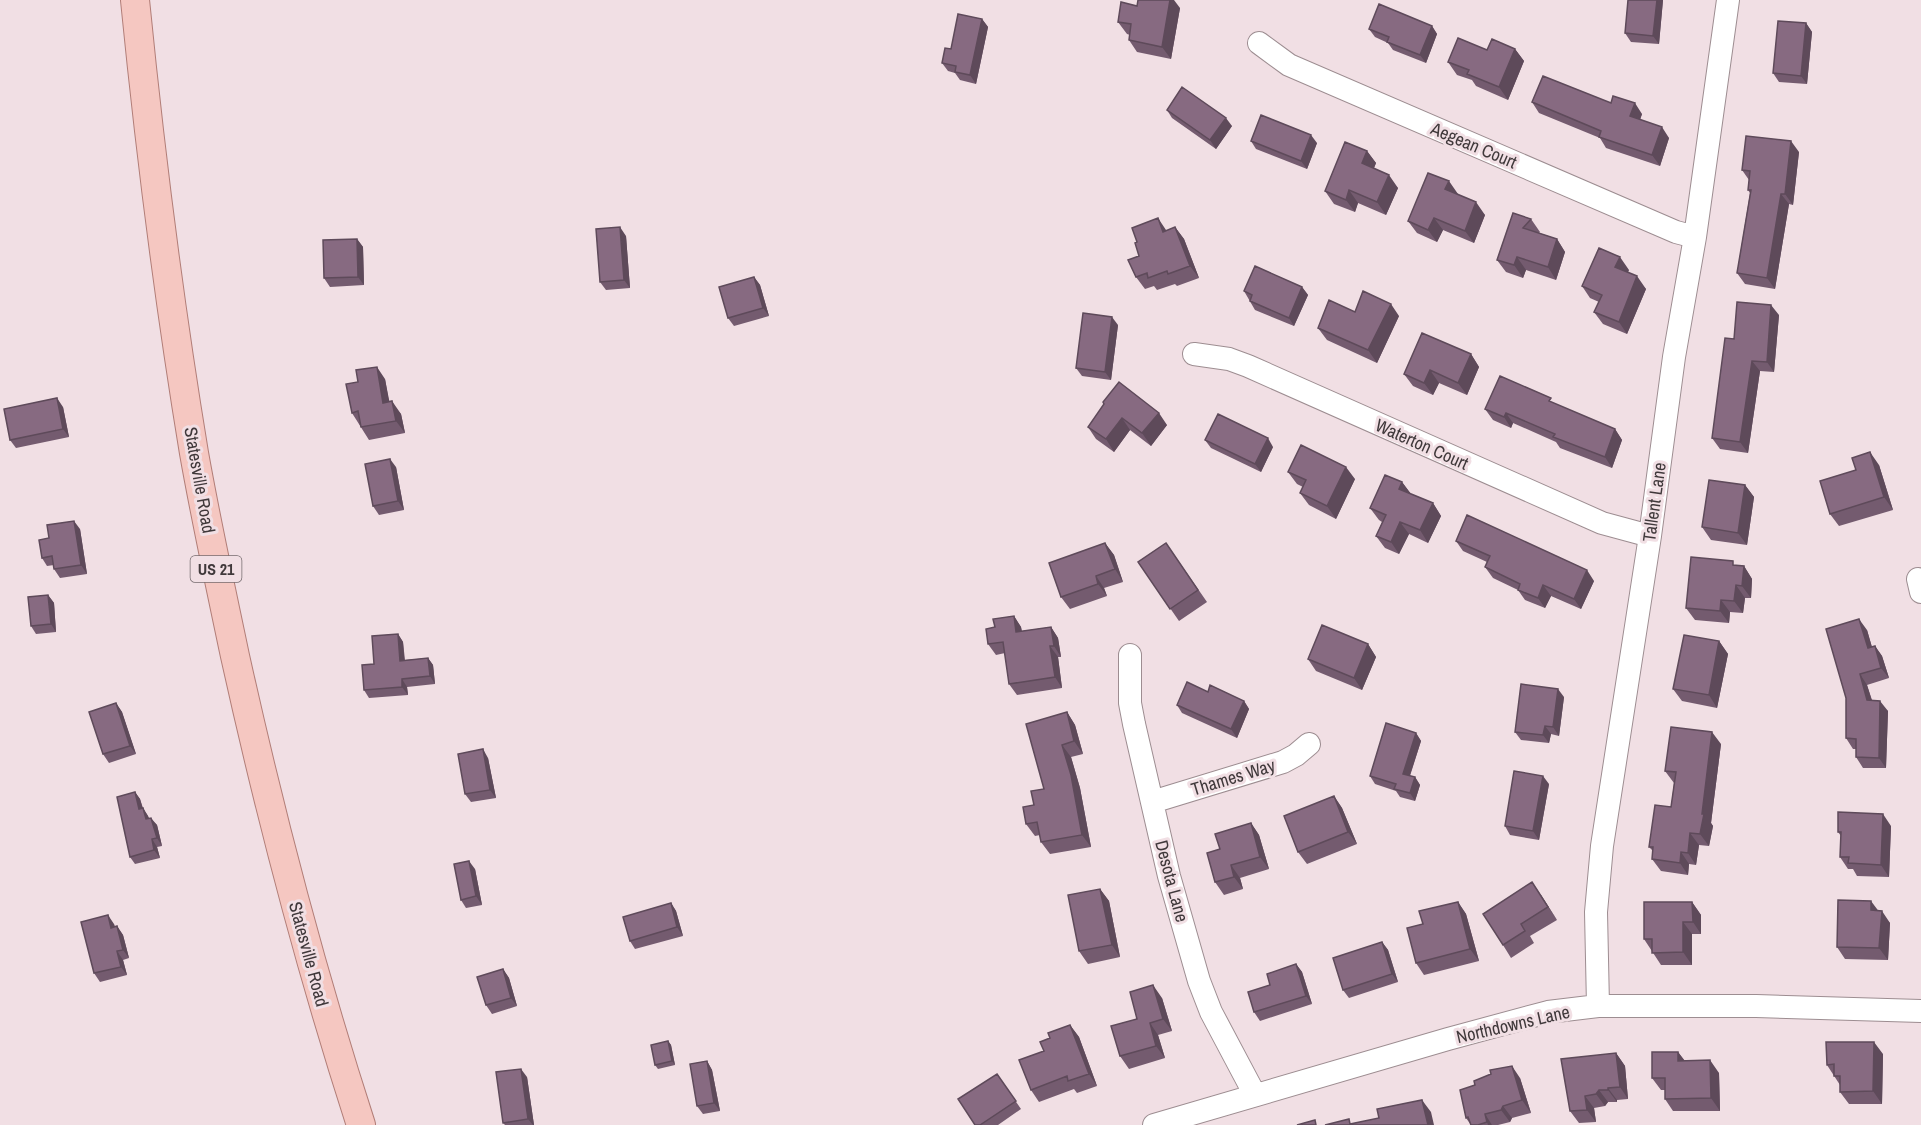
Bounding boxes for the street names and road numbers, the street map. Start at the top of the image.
street label: Aegean Court [1426,115,1521,174]
street label: Waterton Court [1371,412,1473,476]
street label: Statesville Road [178,425,222,535]
street label: Tallent Lane [1636,461,1672,543]
road number: US 21 [190,556,242,582]
street label: Thames Way [1188,752,1279,802]
street label: Desota Lane [1149,837,1195,925]
street label: Statesville Road [283,899,335,1009]
street label: Northdowns Lane [1454,999,1572,1049]

